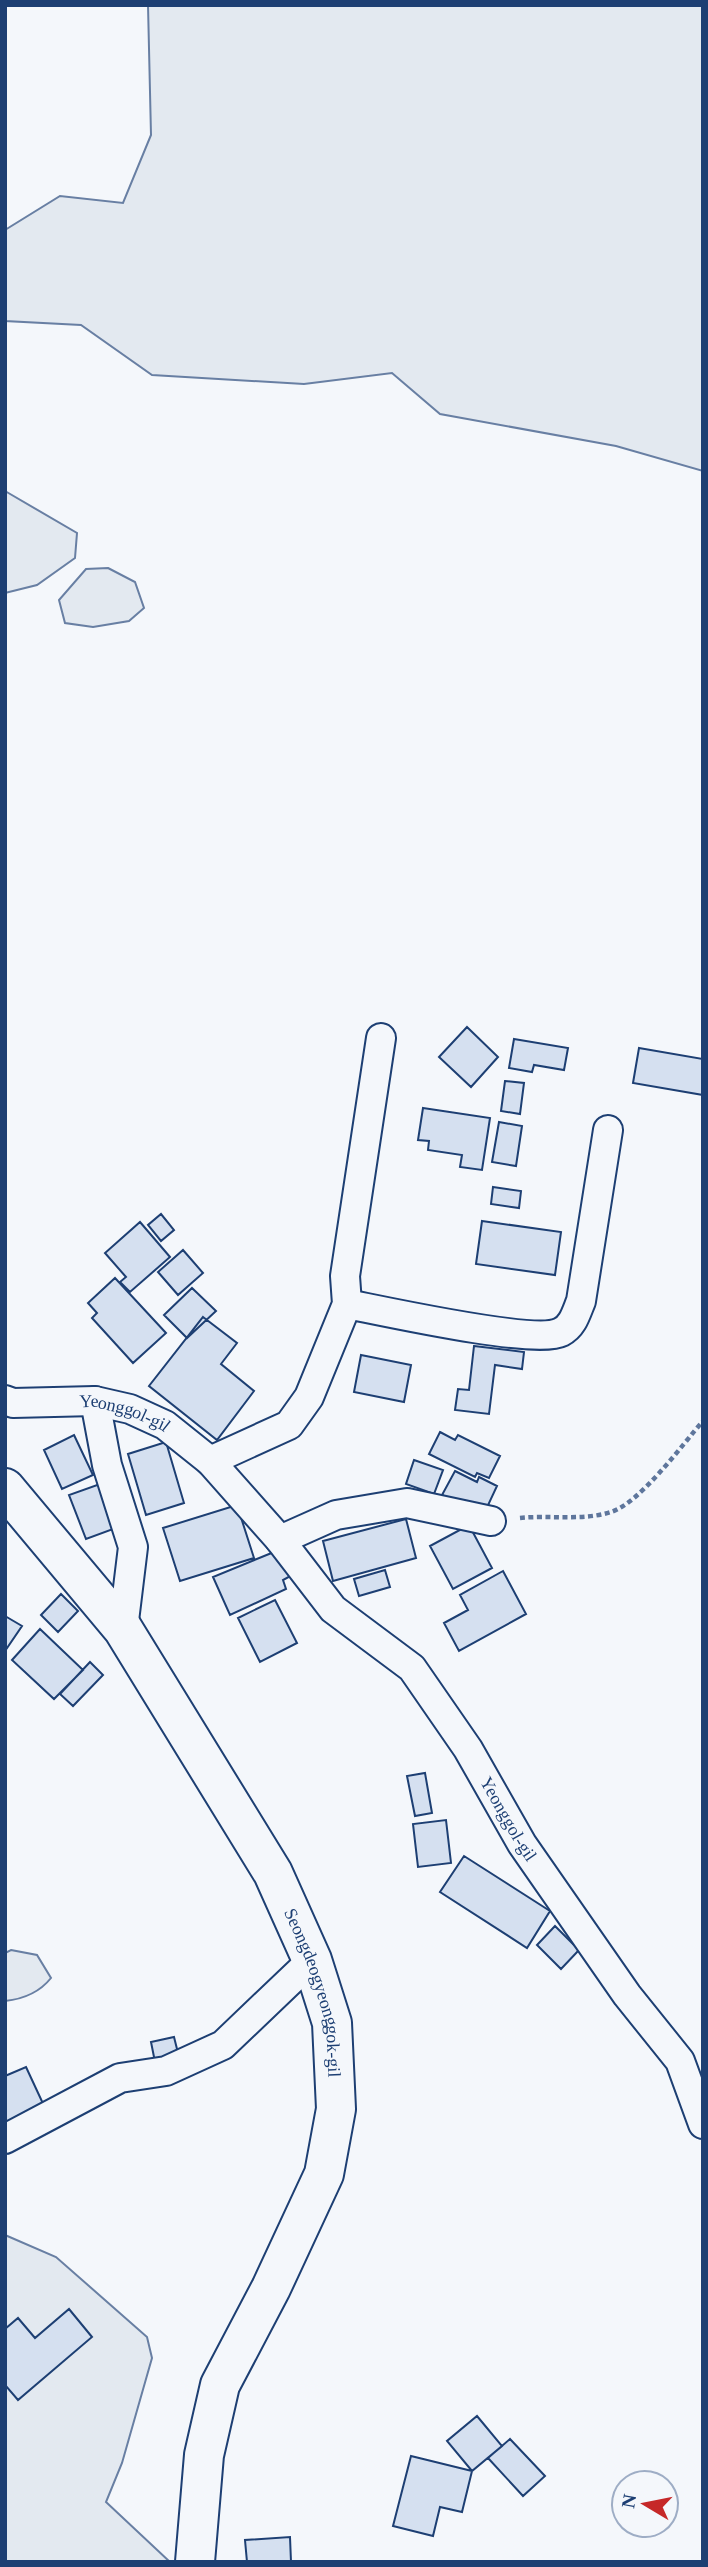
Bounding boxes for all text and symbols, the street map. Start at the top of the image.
street label: Yeonggol-gil [79,1391,175,1435]
street label: Yeonggol-gil [476,1773,541,1865]
street label: Seongdeogyeonggok-gil [280,1905,345,2078]
north arrow [610,2469,680,2539]
text: N [617,2492,640,2510]

